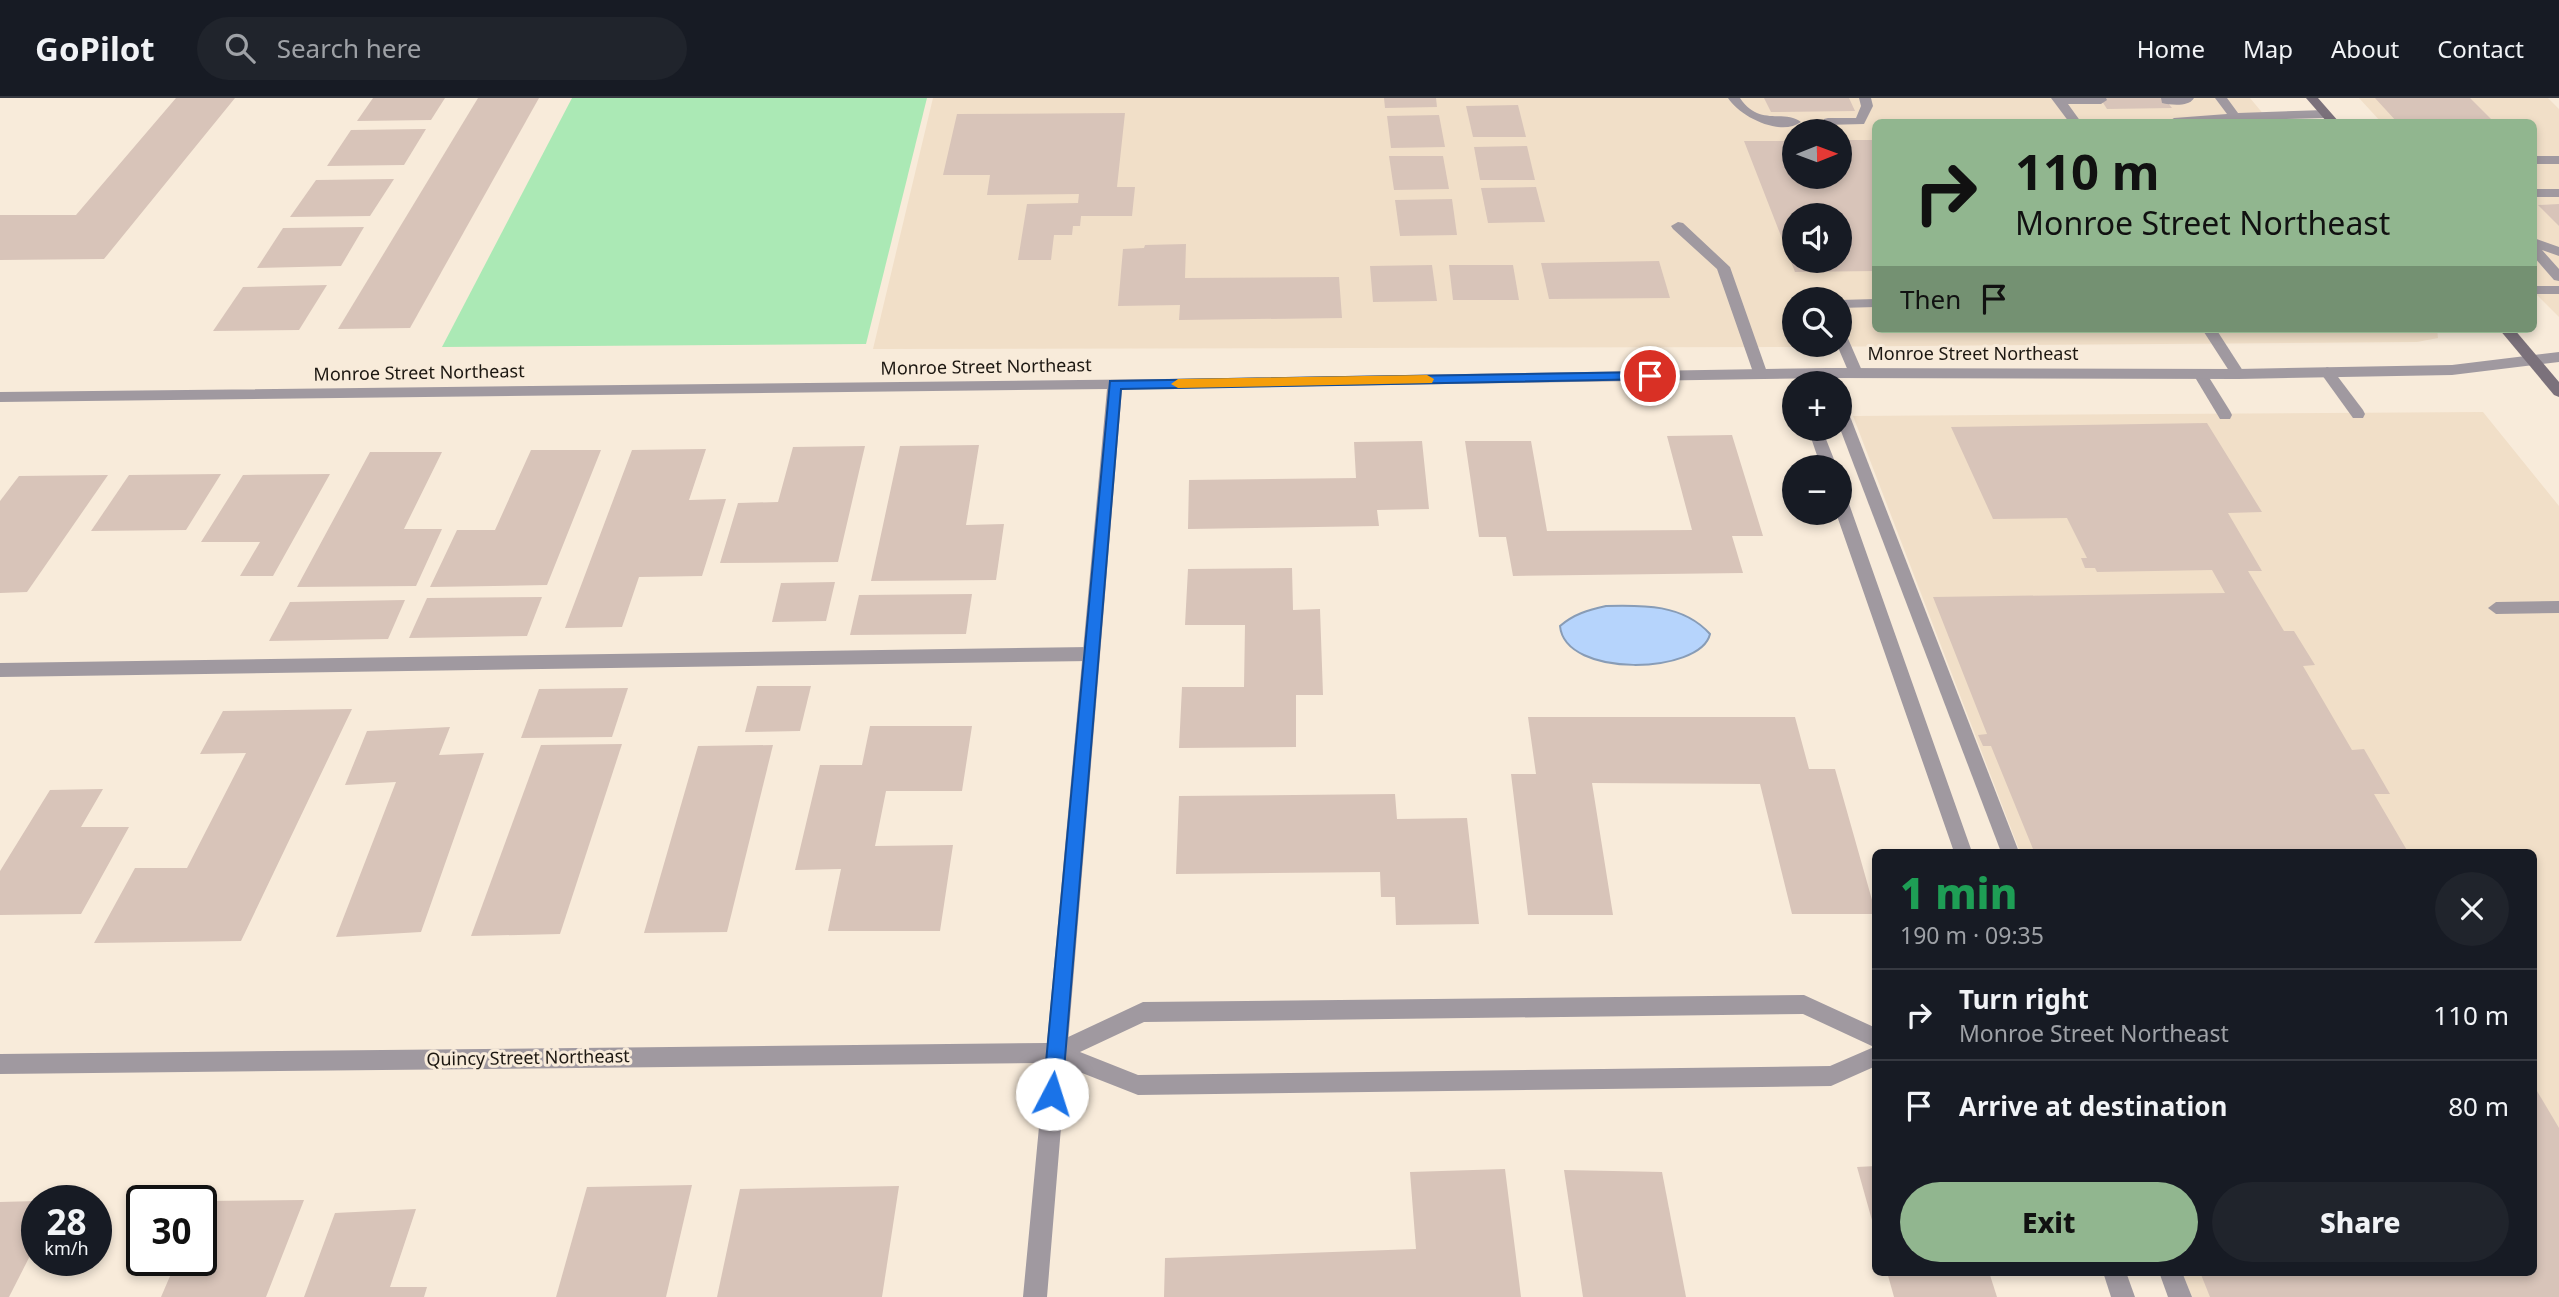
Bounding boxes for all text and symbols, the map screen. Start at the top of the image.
search box [197,17,687,80]
text: GoPilot [35,26,155,71]
icon: search [221,29,259,67]
text: Search here [277,30,421,66]
text: Home [2137,32,2205,65]
text: Map [2243,32,2293,65]
text: About [2331,32,2399,65]
text: Contact [2437,32,2524,65]
north arrow [1782,119,1852,189]
map controls [1782,119,1852,525]
text: 110 m [2015,138,2160,204]
icon: right [1900,147,1991,238]
text: Monroe Street Northeast [2015,201,2390,244]
button: sound [1782,203,1852,273]
icon: arrive [1975,280,2013,318]
text: Then [1900,281,1961,317]
button: search [1782,287,1852,357]
street label: Monroe Street Northeast [1867,341,2079,365]
pin [1620,346,1680,406]
street label: Monroe Street Northeast [880,352,1092,380]
icon: arrive [1631,357,1669,395]
street label: Monroe Street Northeast [313,358,525,386]
button: + [1782,371,1852,441]
button: − [1782,455,1852,525]
text: 1 min [1900,864,2017,921]
button: close [2435,872,2509,946]
text: 190 m · 09:35 [1900,919,2044,951]
text: Turn right [1959,981,2089,1017]
icon: right [1900,996,1938,1034]
text: 110 m [2433,997,2509,1033]
text: Monroe Street Northeast [1959,1017,2229,1049]
street label: Quincy Street Northeast [426,1043,630,1071]
position arrow [1015,1057,1089,1131]
icon: arrive [1900,1087,1938,1125]
text: Arrive at destination [1959,1088,2228,1124]
text: 80 m [2448,1088,2509,1124]
button: Exit [1900,1182,2198,1262]
button: Share [2212,1182,2509,1262]
speed limit sign: 30 [126,1185,217,1276]
text: 28 [46,1198,87,1245]
text: km/h [44,1236,89,1260]

